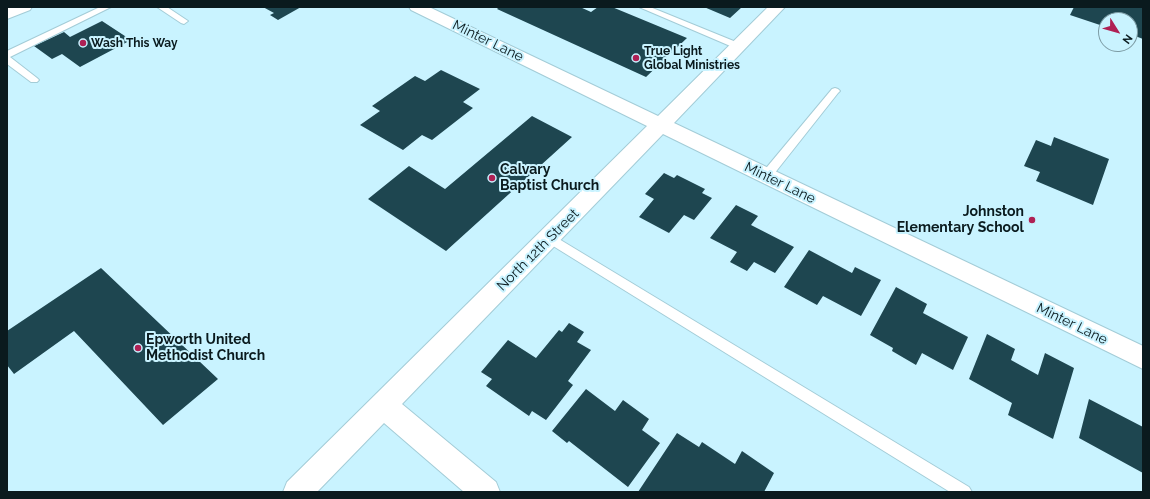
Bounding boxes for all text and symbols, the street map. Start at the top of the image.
north arrow [1098,12,1138,52]
street label: Minter Lane [450,17,526,65]
text: N [1119,32,1135,46]
place label: Wash This Way [91,36,178,50]
marker: Wash This Way [78,38,88,48]
place label: True Light Global Ministries [644,44,740,72]
marker: True Light Global Ministries [631,53,641,63]
street label: Minter Lane [742,159,818,207]
place label: Calvary Baptist Church [500,162,599,194]
marker: Calvary Baptist Church [487,173,497,183]
place label: Johnston Elementary School [897,204,1024,236]
street label: North 12th Street [494,206,582,294]
marker: Johnston Elementary School [1027,215,1037,225]
street label: Minter Lane [1034,300,1110,348]
place label: Epworth United Methodist Church [146,332,265,364]
marker: Epworth United Methodist Church [133,343,143,353]

